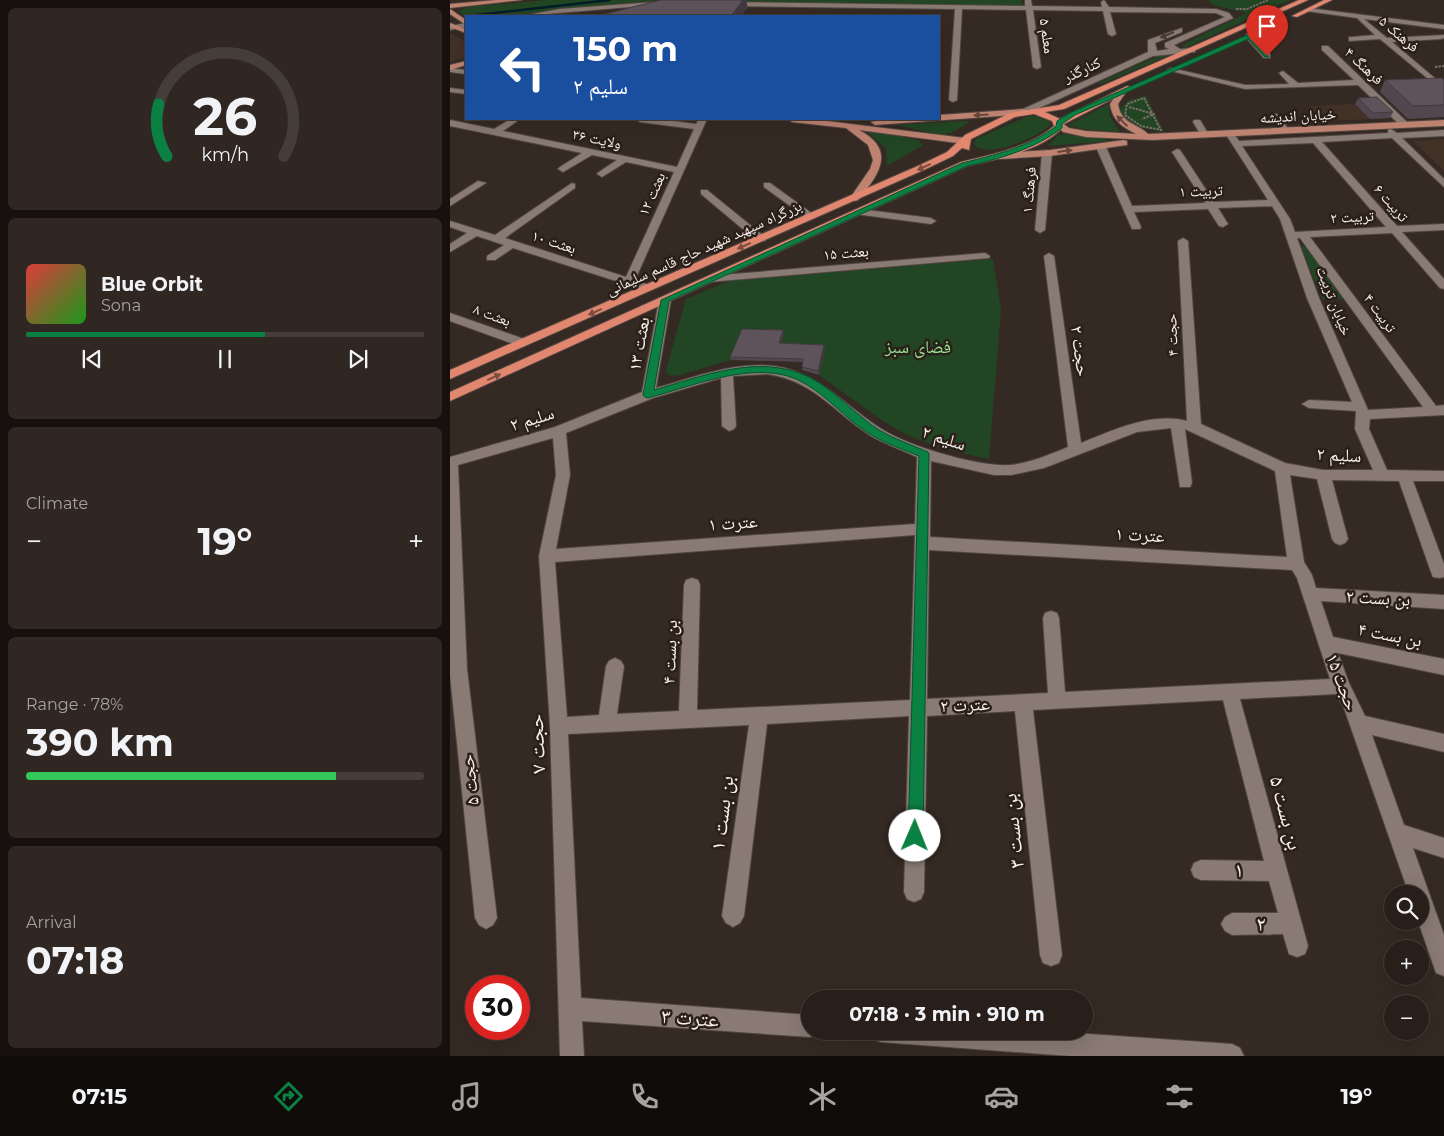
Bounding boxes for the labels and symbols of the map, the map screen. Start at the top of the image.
pin [1246,5,1288,56]
street label: فرهنک ۵ [1375,11,1423,56]
street label: معلم ۵ [1035,17,1059,55]
one-way arrow [1159,32,1174,40]
street label: فرهنگ ۴ [1341,43,1388,89]
street label: کنارگذر [1059,53,1104,87]
street label: خیابان اندیشه [1259,104,1337,128]
one-way arrow [973,112,989,120]
one-way arrow [1117,115,1129,127]
street label: ولایت ۳۶ [571,124,623,153]
one-way arrow [1058,147,1074,155]
one-way arrow [917,162,932,171]
street label: فرهنگ ۱ [1017,166,1040,214]
street label: بعثت ۱۲ [634,169,669,218]
street label: تربیت ۱ [1179,180,1224,201]
street label: تربیت ۶ [1370,180,1413,226]
street label: بزرگراه سپهبد شهید حاج قاسم سلیمانی [603,196,805,300]
street label: تربیت ۲ [1330,206,1375,227]
street label: بعثت ۱۰ [530,225,579,258]
street label: بعثت ۱۵ [823,241,869,264]
one-way arrow [737,243,751,251]
street label: خیابان تربیت [1312,264,1356,339]
street label: تربیت ۴ [1360,289,1401,336]
street label: بعثت ۸ [471,299,514,330]
one-way arrow [588,308,602,316]
street label: حجت ۴ [1161,313,1182,357]
street label: بعثت ۱۳ [623,315,655,373]
street label: حجت ۲ [1066,324,1094,378]
park label: فضای سبز [884,336,951,358]
one-way arrow [487,372,501,380]
street label: سلیم ۲ [507,402,557,437]
street label: سلیم ۲ [919,421,969,456]
street label: سلیم ۲ [1316,443,1362,468]
street label: عترت ۱ [708,510,758,536]
street label: عترت ۱ [1115,523,1165,547]
street label: بن بست ۲ [1345,585,1411,611]
street label: بن بست ۴ [1356,618,1424,652]
street label: بن بست ۴ [658,619,682,685]
street label: حجت ۱۵ [1321,651,1363,713]
street label: عترت ۲ [940,693,990,717]
street label: حجت ۷ [522,714,551,774]
street label: حجت ۵ [456,753,484,807]
street label: بن بست ۵ [1264,773,1308,853]
street label: بن بست ۱ [705,774,739,852]
street label: بن بست ۳ [996,792,1030,870]
position arrow [888,809,940,861]
street label: ۱ [1234,857,1244,882]
street label: ۲ [1256,911,1266,936]
speed limit sign: 30 [465,975,530,1040]
street label: عترت ۳ [660,1003,720,1032]

